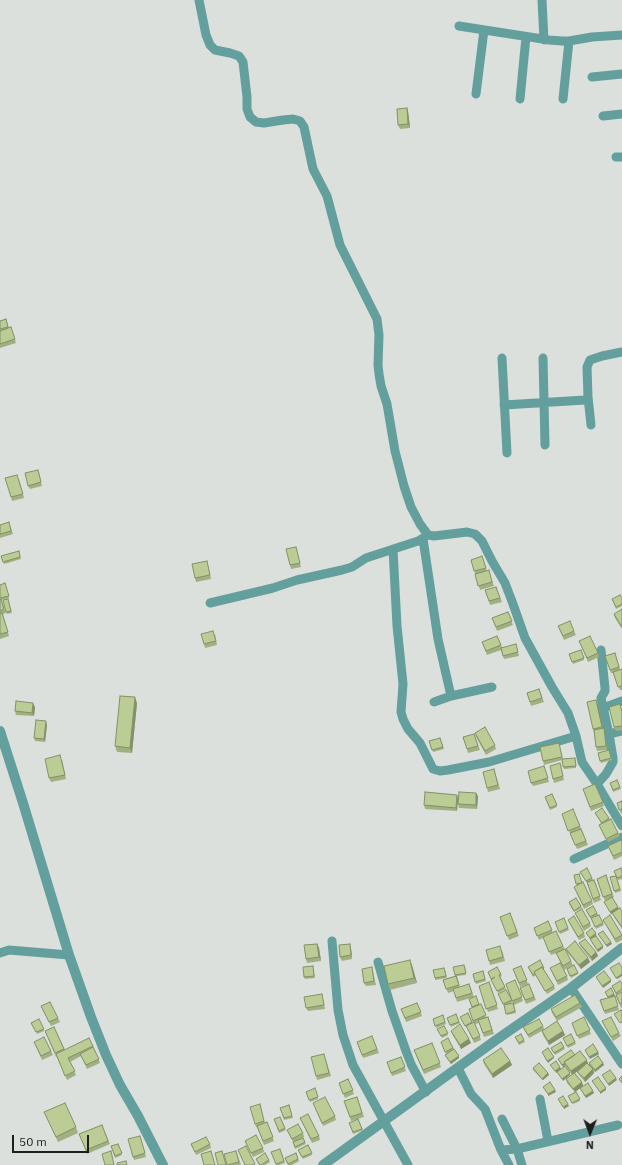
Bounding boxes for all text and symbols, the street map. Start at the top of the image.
north arrow [570,1113,610,1153]
scale bar [14,1127,91,1153]
text: 50 m [19,1134,47,1149]
text: N [586,1138,594,1152]

